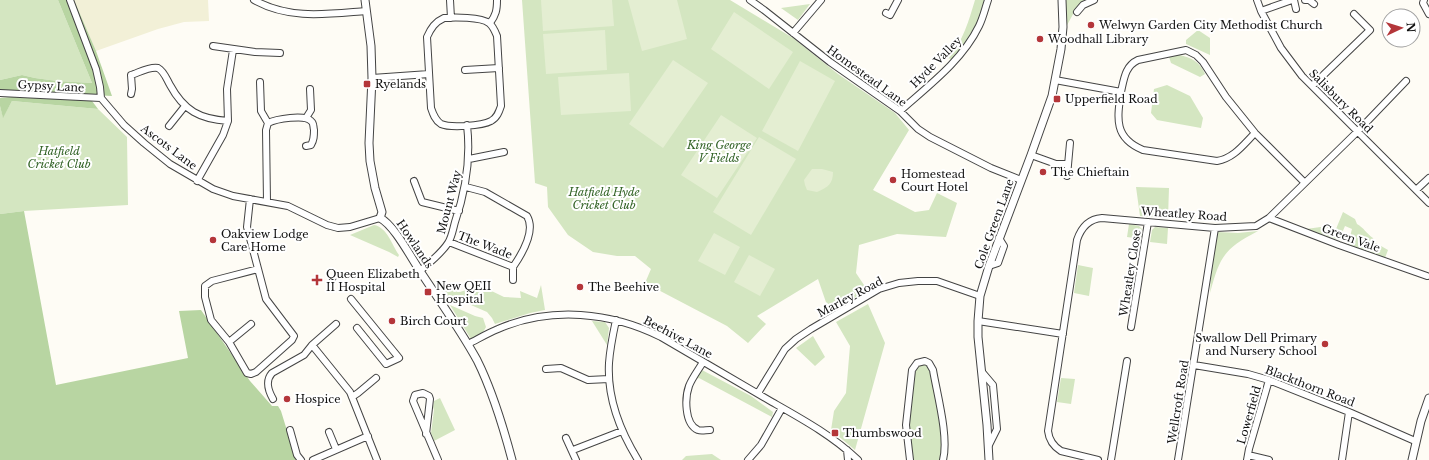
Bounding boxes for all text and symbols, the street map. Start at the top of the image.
north arrow [1381,8,1421,48]
place label: Welwyn Garden City Methodist Church [1098,18,1323,32]
marker: Welwyn Garden City Methodist Church [1086,20,1096,30]
text: N [1404,22,1418,34]
place label: Woodhall Library [1047,32,1148,46]
street label: Hyde Valley [907,33,965,91]
marker: Woodhall Library [1035,34,1045,44]
street label: Homestead Lane [824,42,910,110]
street label: Salisbury Road [1306,66,1376,136]
street label: Gypsy Lane [17,77,85,95]
place label: Ryelands [375,77,426,91]
marker: Ryelands [362,79,372,89]
place label: Upperfield Road [1065,92,1158,106]
marker: Upperfield Road [1052,94,1062,104]
street label: Ascots Lane [137,121,200,173]
park label: King George V Fields [686,138,751,165]
park label: Hatfield Cricket Club [27,144,91,171]
place label: The Chieftain [1051,165,1130,179]
place label: Homestead Court Hotel [901,167,968,194]
marker: The Chieftain [1038,167,1048,177]
street label: Mount Way [434,169,464,235]
marker: Homestead Court Hotel [888,175,898,185]
street label: Cole Green Lane [971,177,1017,271]
park label: Hatfield Hyde Cricket Club [567,185,640,212]
street label: Wheatley Road [1140,204,1228,224]
street label: Howlands [394,217,436,271]
street label: Green Vale [1320,221,1382,255]
place label: Oakview Lodge Care Home [221,227,309,254]
street label: The Wade [456,228,514,262]
street label: Wheatley Close [1116,229,1144,318]
marker: Oakview Lodge Care Home [208,235,218,245]
place label: Queen Elizabeth II Hospital [326,267,420,294]
marker: Queen Elizabeth II Hospital [311,274,323,286]
street label: Marley Road [815,274,886,320]
place label: New QEII Hospital [436,279,492,306]
place label: The Beehive [588,280,659,294]
marker: The Beehive [575,282,585,292]
marker: New QEII Hospital [423,287,433,297]
street label: Beehive Lane [641,313,715,361]
place label: Birch Court [400,314,468,328]
marker: Birch Court [387,316,397,326]
place label: Swallow Dell Primary and Nursery School [1195,331,1317,358]
marker: Swallow Dell Primary and Nursery School [1320,339,1330,349]
street label: Wellcroft Road [1164,358,1192,446]
street label: Blackthorn Road [1263,362,1357,410]
street label: Lowerfield [1234,384,1264,446]
place label: Hospice [295,392,341,406]
marker: Hospice [282,394,292,404]
place label: Thumbswood [843,426,922,440]
marker: Thumbswood [830,428,840,438]

